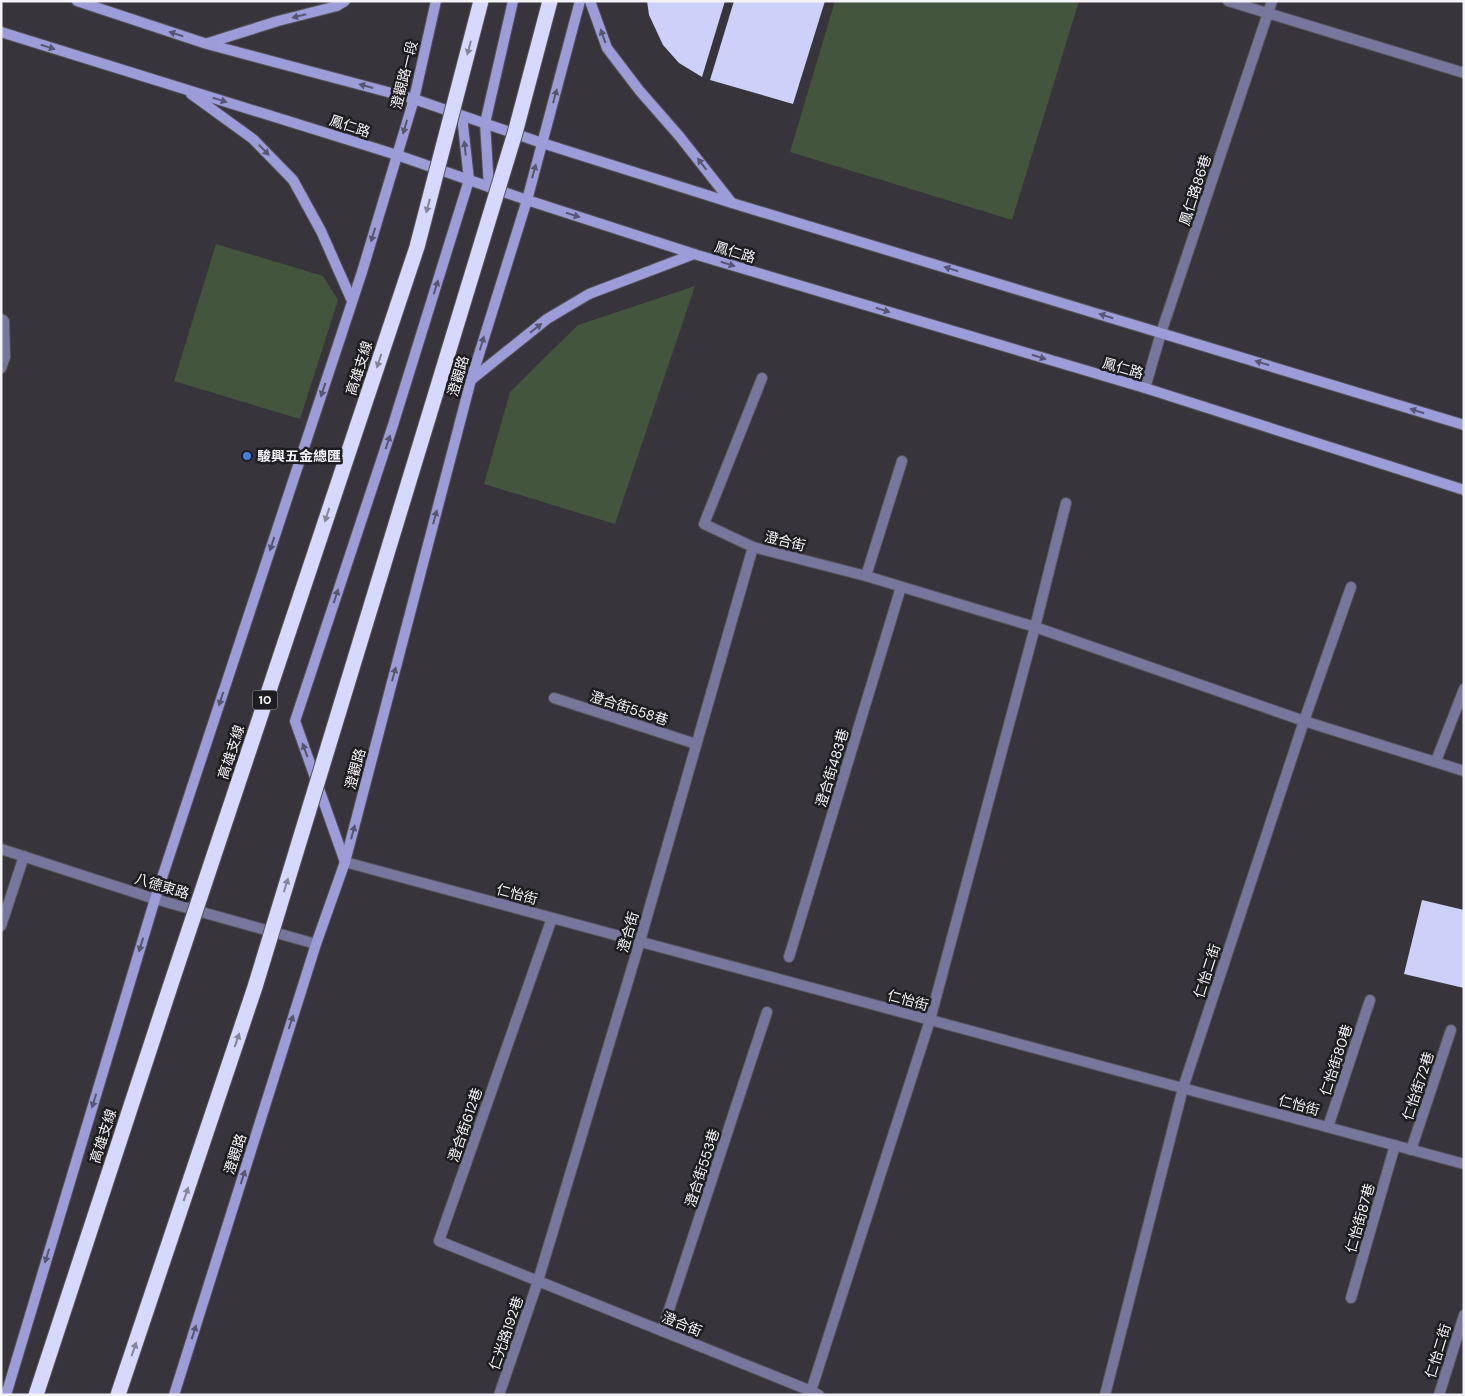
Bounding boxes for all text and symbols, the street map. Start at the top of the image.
one-way arrow [292,12,307,20]
one-way arrow [168,29,183,37]
one-way arrow [599,29,606,44]
street label: 澄觀路一段 [387,39,421,111]
one-way arrow [465,41,473,56]
one-way arrow [40,43,55,51]
one-way arrow [359,82,374,90]
one-way arrow [551,88,559,103]
one-way arrow [213,96,228,104]
street label: 鳳仁路 [327,111,373,141]
one-way arrow [401,119,409,134]
one-way arrow [461,139,469,155]
one-way arrow [258,144,270,156]
street label: 鳳仁路86巷 [1175,152,1215,228]
one-way arrow [697,157,707,171]
one-way arrow [531,164,539,179]
one-way arrow [423,198,431,213]
one-way arrow [566,211,581,219]
one-way arrow [368,228,376,243]
street label: 鳳仁路 [712,237,758,267]
one-way arrow [720,260,735,268]
one-way arrow [943,265,958,273]
one-way arrow [432,279,440,294]
one-way arrow [876,307,891,315]
one-way arrow [1098,312,1113,320]
one-way arrow [530,322,543,333]
one-way arrow [479,336,486,351]
street label: 高雄支線 [342,339,376,397]
one-way arrow [375,353,382,368]
street label: 澄觀路 [444,353,472,399]
one-way arrow [1032,353,1047,361]
street label: 鳳仁路 [1100,354,1146,382]
one-way arrow [1254,359,1269,367]
one-way arrow [319,383,327,398]
one-way arrow [1409,406,1424,414]
one-way arrow [384,434,392,449]
place label: 駿興五金總匯 [257,447,341,465]
marker: 駿興五金總匯 [241,450,253,462]
one-way arrow [323,507,331,522]
one-way arrow [431,509,439,525]
street label: 澄合街 [762,527,808,555]
one-way arrow [268,537,276,552]
one-way arrow [333,588,341,603]
one-way arrow [390,667,398,682]
street label: 澄合街558巷 [587,687,671,729]
road number: 10 [252,690,278,710]
one-way arrow [217,691,225,706]
street label: 高雄支線 [214,723,248,781]
street label: 澄合街483巷 [812,726,852,810]
one-way arrow [301,742,309,757]
street label: 澄觀路 [341,746,369,792]
one-way arrow [349,824,357,839]
street label: 八德東路 [133,869,191,903]
one-way arrow [283,878,291,893]
street label: 仁怡街 [494,880,540,908]
street label: 澄合街 [614,909,642,955]
one-way arrow [137,938,145,953]
street label: 仁怡二街 [1190,942,1224,1000]
street label: 仁怡街 [885,986,931,1014]
one-way arrow [288,1014,296,1029]
street label: 仁怡街80巷 [1316,1022,1356,1098]
one-way arrow [234,1033,242,1048]
street label: 仁怡街72巷 [1398,1049,1438,1123]
street label: 澄合街612巷 [444,1086,486,1164]
street label: 仁怡街 [1276,1091,1322,1119]
one-way arrow [90,1093,98,1108]
street label: 高雄支線 [86,1107,120,1165]
street label: 澄合街553巷 [681,1127,723,1209]
street label: 澄觀路 [220,1131,250,1177]
one-way arrow [239,1169,247,1184]
street label: 仁怡街87巷 [1341,1181,1379,1255]
one-way arrow [182,1187,190,1202]
one-way arrow [43,1249,51,1264]
street label: 仁光路192巷 [485,1294,527,1372]
street label: 澄合街 [659,1308,705,1340]
street label: 仁怡二街 [1421,1322,1455,1380]
one-way arrow [190,1324,198,1339]
one-way arrow [131,1341,138,1356]

